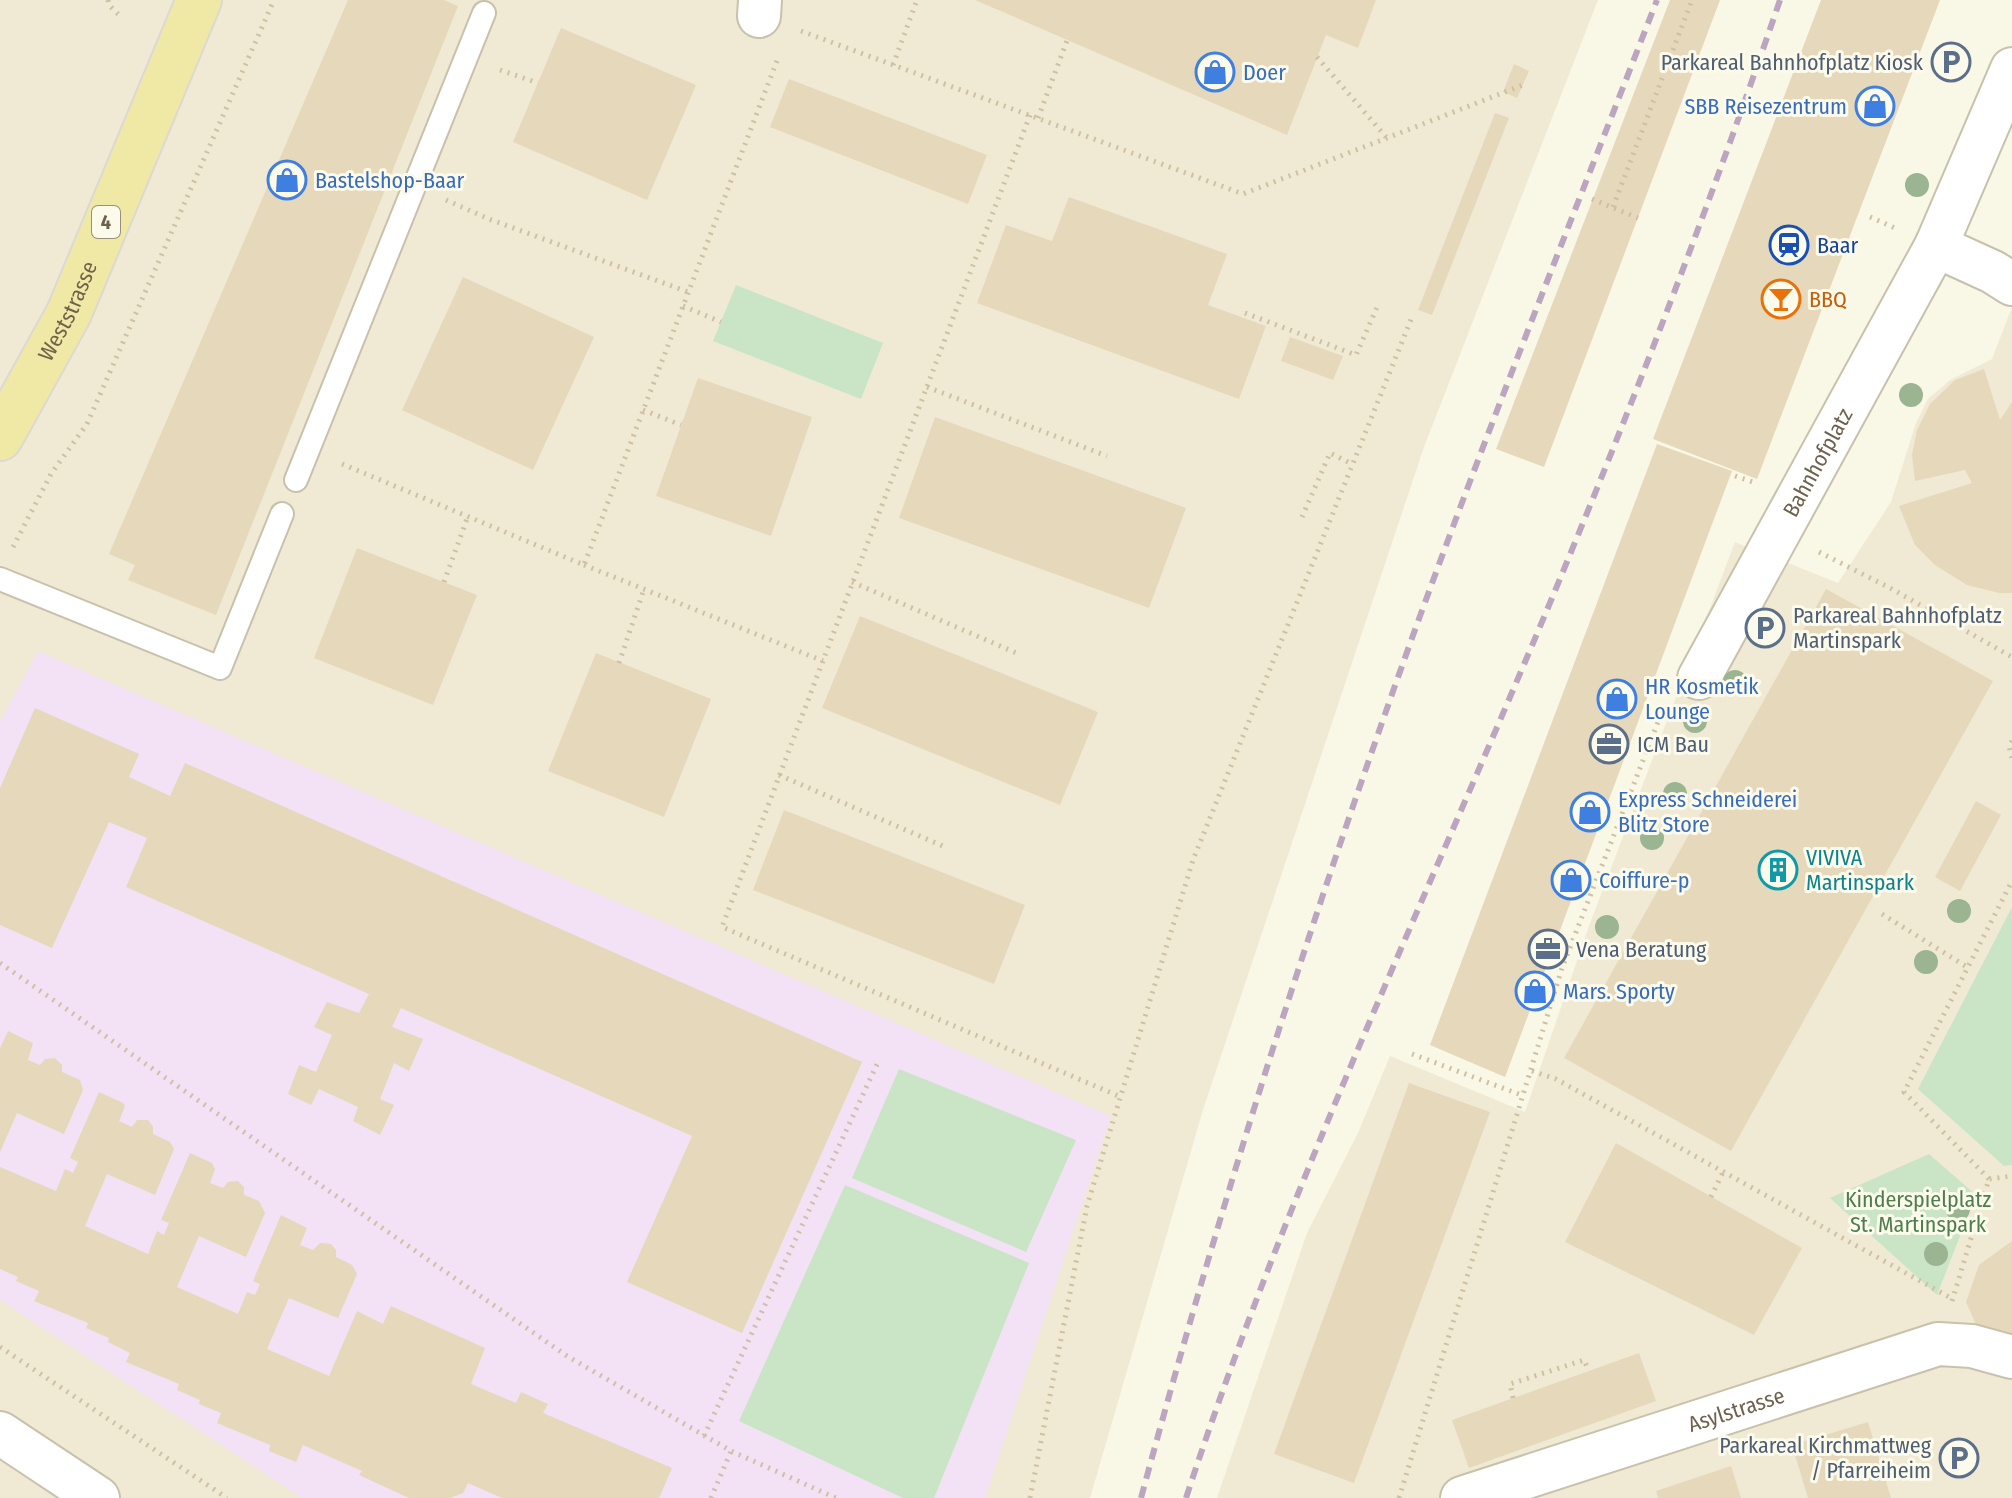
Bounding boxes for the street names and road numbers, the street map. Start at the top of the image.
road number: 4 [92,206,120,238]
street label: Weststrasse [32,257,103,365]
street label: Bahnhofplatz [1777,403,1858,521]
street label: Asylstrasse [1684,1381,1788,1438]

